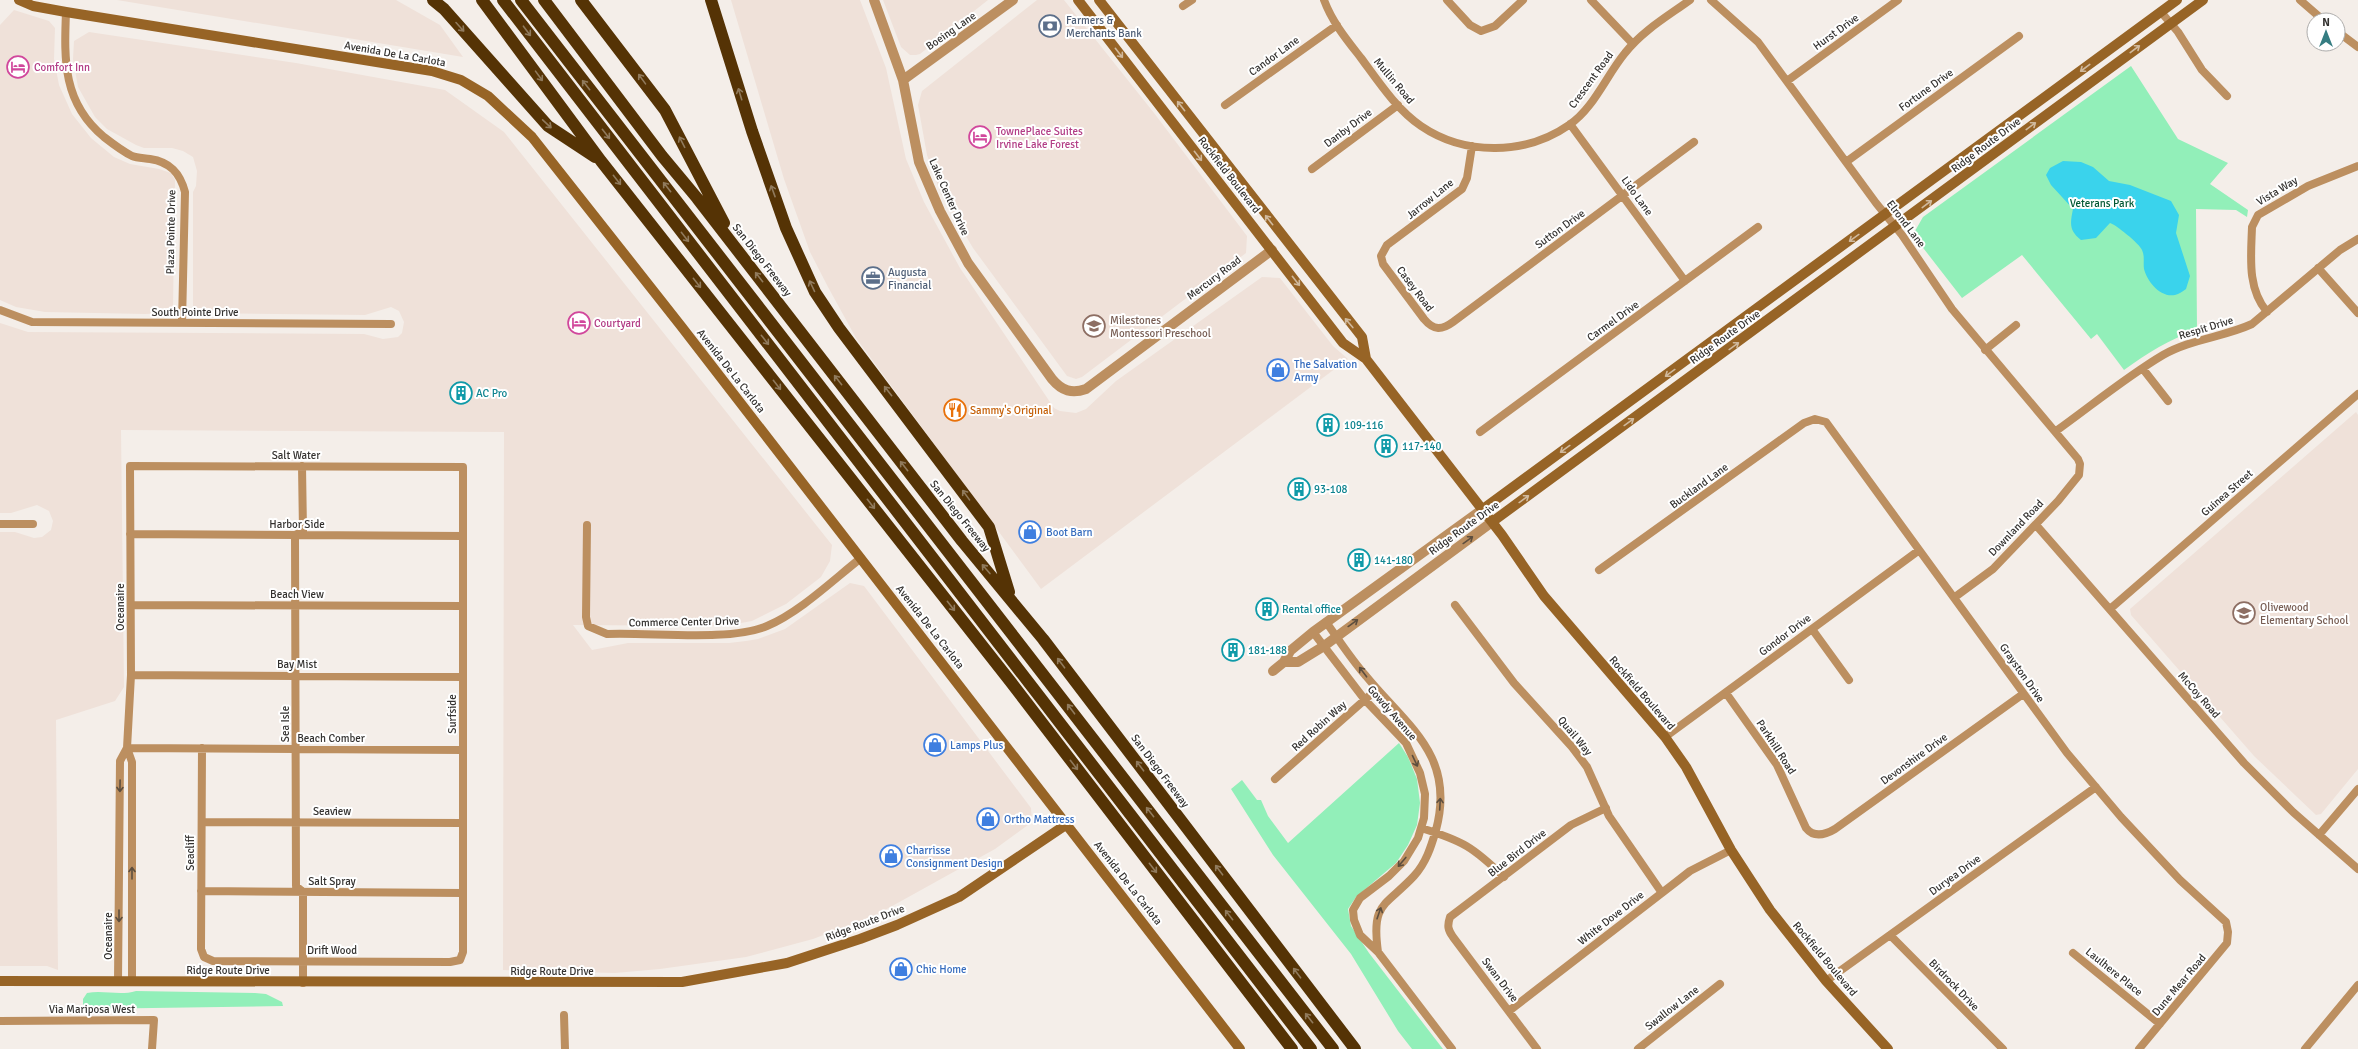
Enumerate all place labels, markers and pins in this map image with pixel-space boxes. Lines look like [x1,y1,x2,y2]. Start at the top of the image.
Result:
bank icon: Farmers & Merchants Bank [1037,13,1063,39]
place label: Farmers & Merchants Bank [1066,14,1142,40]
hotel icon: Comfort Inn [5,54,31,80]
place label: Comfort Inn [34,61,90,74]
hotel icon: TownePlace Suites Irvine Lake Forest [967,124,993,150]
place label: TownePlace Suites Irvine Lake Forest [996,125,1083,151]
office icon: Augusta Financial [860,265,886,291]
place label: Augusta Financial [888,266,931,292]
hotel icon: Courtyard [566,310,592,336]
school or university icon: Milestones Montessori Preschool [1081,313,1107,339]
place label: Milestones Montessori Preschool [1110,314,1211,340]
place label: Courtyard [594,317,641,330]
shop icon: The Salvation Army [1265,357,1291,383]
place label: The Salvation Army [1294,358,1357,384]
building icon: AC Pro [448,380,474,406]
place label: AC Pro [476,387,508,400]
restaurant icon: Sammy's Original [942,397,968,423]
place label: Sammy's Original [970,404,1052,417]
building icon: 109-116 [1315,412,1341,438]
place label: 109-116 [1344,419,1384,432]
building icon: 117-140 [1373,433,1399,459]
place label: 117-140 [1402,440,1442,453]
building icon: 93-108 [1286,476,1312,502]
place label: 93-108 [1314,483,1348,496]
shop icon: Boot Barn [1017,519,1043,545]
place label: Boot Barn [1046,526,1093,539]
building icon: 141-180 [1346,547,1372,573]
place label: 141-180 [1374,554,1413,567]
building icon: Rental office [1254,596,1280,622]
school or university icon: Olivewood Elementary School [2231,600,2257,626]
place label: Olivewood Elementary School [2260,601,2348,627]
place label: Rental office [1282,603,1341,616]
building icon: 181-188 [1220,637,1246,663]
place label: 181-188 [1248,644,1287,657]
shop icon: Lamps Plus [922,732,948,758]
place label: Lamps Plus [950,739,1003,752]
shop icon: Ortho Mattress [975,806,1001,832]
place label: Ortho Mattress [1004,813,1075,826]
shop icon: Charrisse Consignment Design [878,843,904,869]
place label: Charrisse Consignment Design [906,844,1003,870]
shop icon: Chic Home [888,956,914,982]
place label: Chic Home [916,963,967,976]

